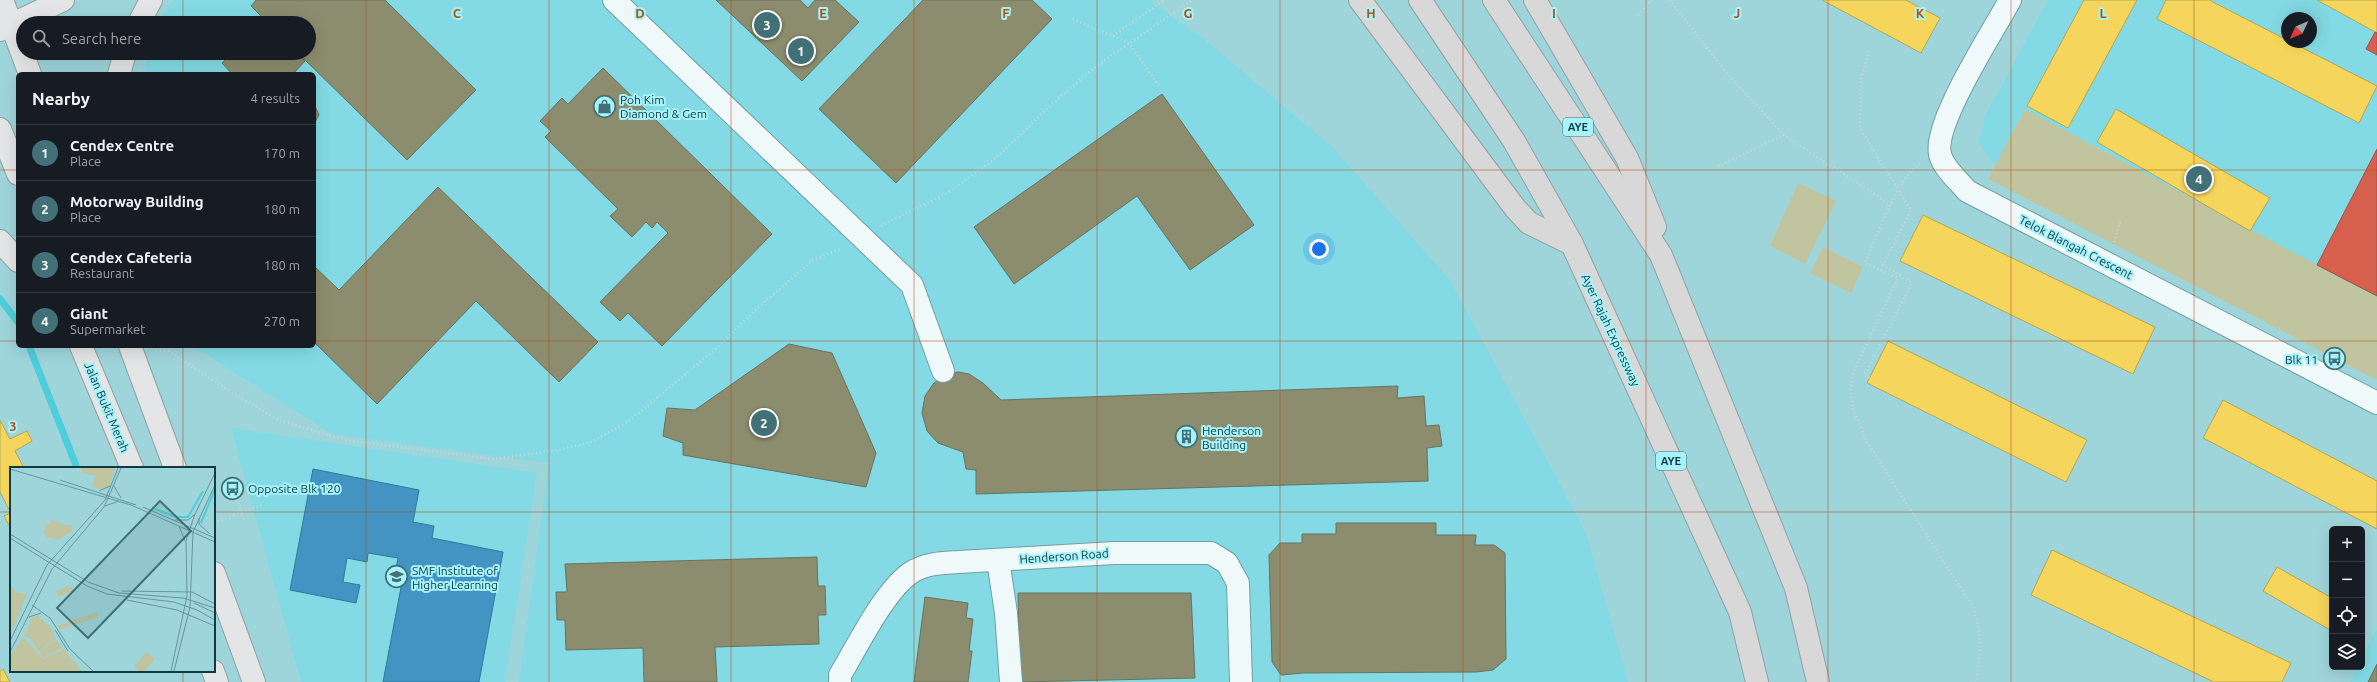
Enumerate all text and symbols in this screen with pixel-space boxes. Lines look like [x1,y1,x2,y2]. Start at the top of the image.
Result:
text: C [453,6,462,20]
text: D [635,6,645,20]
text: E [819,6,827,20]
text: F [1002,6,1010,20]
text: G [1184,6,1193,20]
text: H [1366,6,1376,20]
text: I [1552,6,1556,20]
text: J [1734,6,1740,20]
text: K [1916,6,1925,20]
text: L [2099,6,2107,20]
pin: 3 [754,10,780,40]
north arrow [2281,12,2317,48]
search box [16,16,316,60]
icon: search [30,27,52,49]
text: Search here [62,30,141,47]
pin: 1 [788,36,814,66]
text: Nearby [32,89,90,108]
text: 4 results [250,91,300,105]
shop icon: Poh Kim Diamond & Gem [592,93,618,119]
place label: Poh Kim Diamond & Gem [620,93,707,120]
road number: AYE [1563,118,1593,136]
text: Cendex Centre [70,137,174,154]
text: 1 [41,146,49,160]
text: 170 m [264,146,300,160]
text: Place [70,154,101,168]
pin: 4 [2186,164,2212,194]
text: Motorway Building [70,193,204,210]
text: 2 [41,202,49,216]
text: 180 m [264,202,300,216]
text: Place [70,210,101,224]
street label: Telok Blangah Crescent [2017,213,2135,281]
your location [1309,239,1329,259]
text: Cendex Cafeteria [70,249,192,266]
text: 3 [41,258,49,272]
text: 180 m [264,258,300,272]
text: Restaurant [70,266,134,280]
street label: Ayer Rajah Expressway [1579,272,1643,388]
text: Giant [70,305,108,322]
text: 4 [41,314,49,328]
text: 270 m [264,314,300,328]
text: Supermarket [70,322,145,336]
bus stop icon: Blk 11 [2321,346,2347,372]
place label: Blk 11 [2285,353,2318,366]
street label: Jalan Bukit Merah [82,360,132,454]
pin: 2 [751,408,777,438]
text: 3 [9,419,17,433]
building icon: Henderson Building [1174,424,1200,450]
place label: Henderson Building [1202,424,1261,451]
road number: AYE [1656,452,1686,470]
inset map [10,467,215,672]
bus stop icon: Opposite Blk 120 [219,475,245,501]
place label: Opposite Blk 120 [248,482,341,495]
map controls [2329,526,2365,670]
button: + [2329,526,2365,562]
street label: Henderson Road [1019,546,1109,566]
button: − [2329,562,2365,598]
school or university icon: SMF Institute of Higher Learning [384,564,410,590]
place label: SMF Institute of Higher Learning [412,564,498,591]
button: locate [2329,598,2365,634]
button: layers [2329,634,2365,670]

